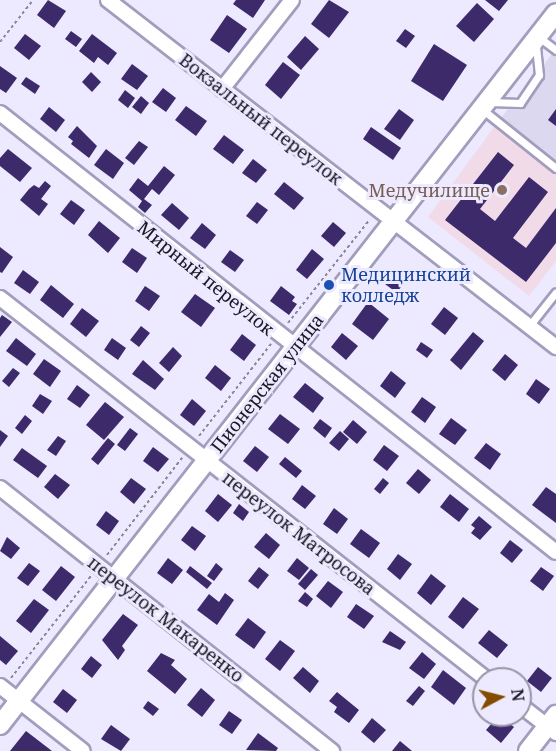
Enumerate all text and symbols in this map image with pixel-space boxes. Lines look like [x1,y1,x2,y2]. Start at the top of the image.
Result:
street label: Вокзальный переулок [175,49,347,189]
place label: Медучилище [369,179,490,201]
marker: Медучилище [495,183,509,197]
street label: Мирный переулок [133,216,279,340]
place label: Медицинский колледж [341,264,471,306]
marker: Медицинский колледж [322,278,336,292]
street label: Пионерская улица [206,309,328,457]
street label: переулок Матросова [218,467,380,599]
street label: переулок Макаренко [84,551,248,687]
north arrow [472,667,532,727]
text: N [506,687,530,703]

